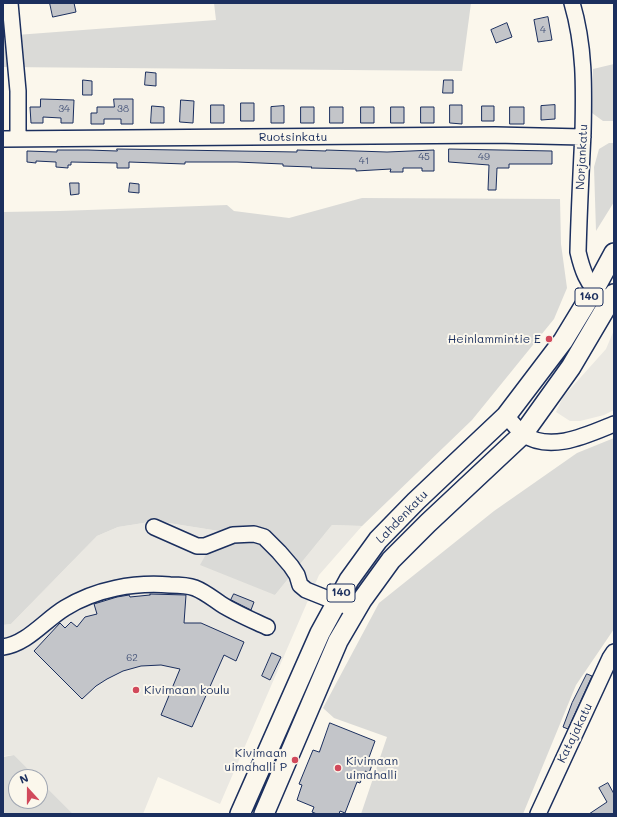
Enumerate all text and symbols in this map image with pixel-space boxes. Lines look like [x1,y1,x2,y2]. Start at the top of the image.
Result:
house number: 4 [540,24,546,36]
house number: 34 [58,103,70,115]
house number: 38 [117,103,129,115]
street label: Norjankatu [573,124,591,190]
street label: Ruotsinkatu [259,130,327,144]
house number: 45 [418,151,430,163]
house number: 49 [478,151,490,163]
house number: 41 [359,155,369,167]
road number: 140 [575,288,603,306]
place label: Heinlammintie E [448,332,541,346]
marker: Heinlammintie E [544,334,554,344]
street label: Lahdenkatu [373,488,431,546]
road number: 140 [327,584,355,602]
house number: 62 [126,652,138,664]
place label: Kivimaan koulu [144,683,230,697]
marker: Kivimaan koulu [131,685,141,695]
street label: Katajakatu [554,701,596,765]
place label: Kivimaan uimahalli P [225,746,287,774]
place label: Kivimaan uimahalli [346,754,398,782]
marker: Kivimaan uimahalli P [290,755,300,765]
marker: Kivimaan uimahalli [333,763,343,773]
north arrow [8,769,48,809]
text: N [17,770,30,787]

